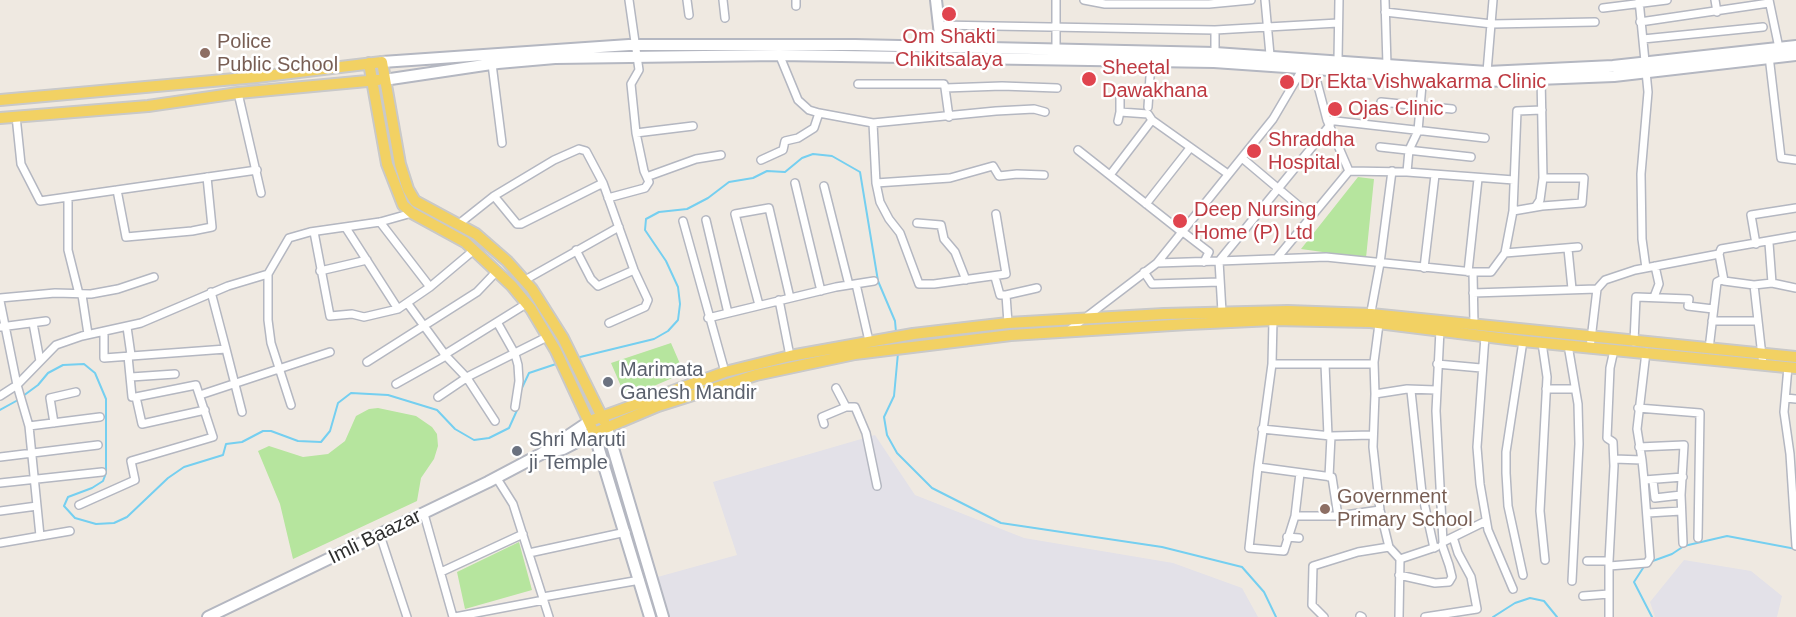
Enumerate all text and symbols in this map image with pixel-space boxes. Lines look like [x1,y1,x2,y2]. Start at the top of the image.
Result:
marker: Om Shakti Chikitsalaya [940,5,958,23]
place label: Om Shakti Chikitsalaya [895,25,1003,72]
place label: Police Public School [217,30,338,77]
marker: Police Public School [198,46,212,60]
place label: Sheetal Dawakhana [1102,56,1208,103]
marker: Sheetal Dawakhana [1080,70,1098,88]
place label: Dr Ekta Vishwakarma Clinic [1300,70,1546,94]
marker: Dr Ekta Vishwakarma Clinic [1278,73,1296,91]
place label: Ojas Clinic [1348,97,1444,121]
marker: Ojas Clinic [1326,100,1344,118]
place label: Shraddha Hospital [1268,128,1355,175]
marker: Shraddha Hospital [1245,142,1263,160]
place label: Deep Nursing Home (P) Ltd [1194,198,1316,245]
marker: Deep Nursing Home (P) Ltd [1171,212,1189,230]
place label: Marimata Ganesh Mandir [620,358,757,405]
marker: Marimata Ganesh Mandir [601,375,615,389]
place label: Shri Maruti ji Temple [529,428,626,475]
marker: Shri Maruti ji Temple [510,444,524,458]
place label: Government Primary School [1337,485,1473,532]
marker: Government Primary School [1318,502,1332,516]
street label: Imli Baazar [325,504,425,570]

